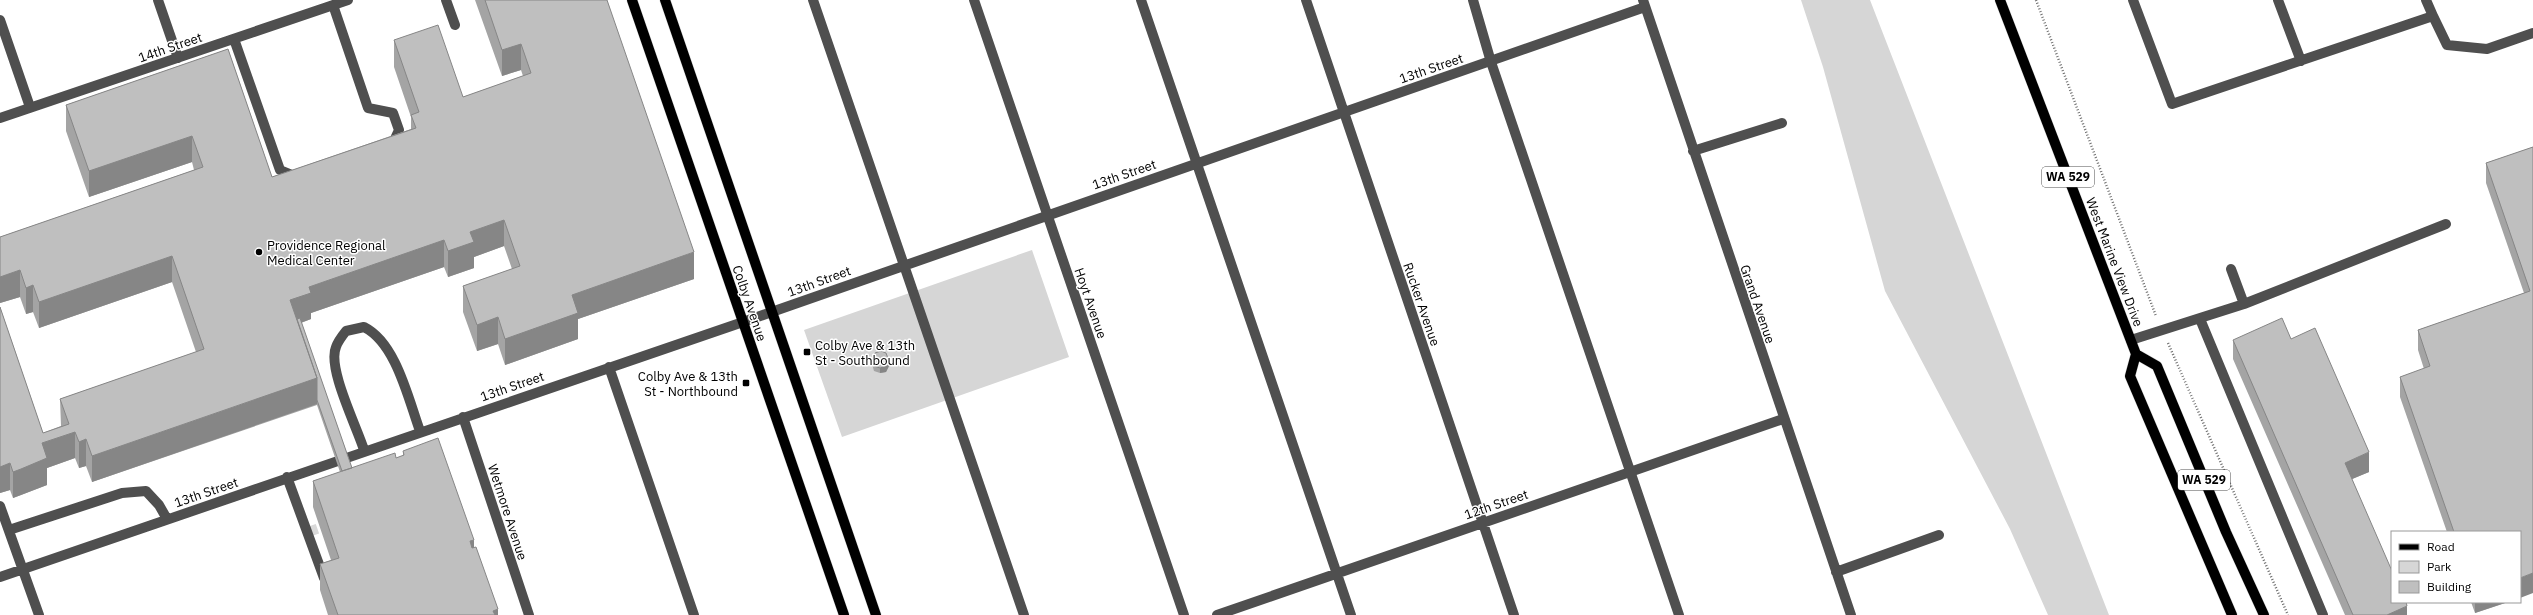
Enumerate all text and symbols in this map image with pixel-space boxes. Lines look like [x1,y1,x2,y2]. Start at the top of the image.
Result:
street label: 14th Street [136,29,204,66]
street label: 13th Street [1397,50,1465,87]
street label: 13th Street [1090,156,1158,193]
road number: WA 529 [2042,167,2094,187]
street label: West Marine View Drive [2082,195,2147,329]
place label: Providence Regional Medical Center [267,237,386,269]
marker: Providence Regional Medical Center [254,247,264,257]
street label: Rucker Avenue [1399,260,1444,348]
street label: 13th Street [785,262,853,301]
street label: Colby Avenue [729,263,770,343]
street label: Grand Avenue [1736,263,1779,346]
street label: Hoyt Avenue [1070,265,1111,341]
place label: Colby Ave & 13th St - Southbound [815,337,915,369]
marker: Colby Ave & 13th St - Southbound [802,347,812,357]
street label: 13th Street [478,368,546,405]
place label: Colby Ave & 13th St - Northbound [638,368,738,400]
marker: Colby Ave & 13th St - Northbound [741,378,751,388]
street label: Wetmore Avenue [484,462,531,562]
road number: WA 529 [2178,470,2230,490]
street label: 13th Street [172,474,240,511]
street label: 12th Street [1462,486,1530,523]
legend [2391,531,2521,603]
text: Road [2427,539,2455,554]
text: Park [2427,559,2452,574]
text: Building [2427,579,2472,594]

